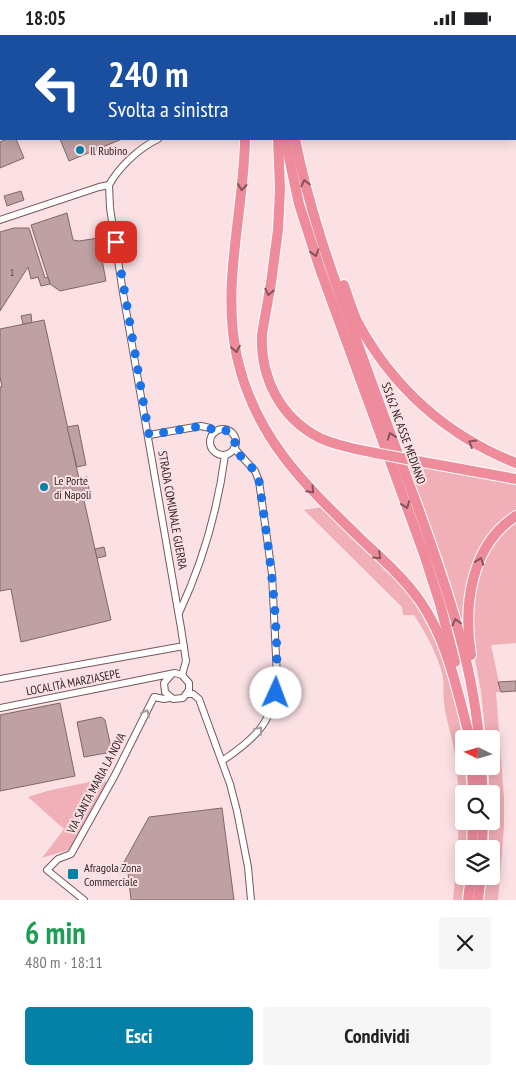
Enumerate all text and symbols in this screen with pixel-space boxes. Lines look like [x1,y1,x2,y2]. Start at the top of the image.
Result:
text: 18:05 [25,6,66,30]
text: 240 m [108,51,189,97]
icon: left [25,55,90,120]
text: Svolta a sinistra [108,95,229,123]
place label: Il Rubino [90,143,127,158]
marker: Il Rubino [74,144,86,156]
one-way arrow [300,178,311,187]
one-way arrow [237,184,248,192]
pin [95,221,137,263]
icon: arrive [102,228,130,256]
one-way arrow [309,249,319,257]
house number: 1 [10,266,14,279]
one-way arrow [265,287,275,296]
one-way arrow [230,345,240,353]
street label: SS162 NC ASSE MEDIANO [379,380,429,486]
one-way arrow [387,432,397,441]
one-way arrow [468,439,477,449]
street label: STRADA COMUNALE GUERRA [155,449,191,571]
place label: Le Porte di Napoli [54,473,91,502]
marker: Le Porte di Napoli [38,481,50,493]
one-way arrow [305,484,314,493]
one-way arrow [400,500,410,509]
one-way arrow [373,550,382,559]
one-way arrow [474,557,484,566]
one-way arrow [451,618,462,627]
street label: LOCALITÀ MARZIASEPE [25,666,121,698]
position arrow [249,666,301,718]
one-way arrow [140,710,150,719]
one-way arrow [254,727,263,736]
street label: VIA SANTA MARIA LA NOVA [63,730,129,837]
north arrow [455,730,500,775]
map controls [455,730,500,885]
button: search [455,785,500,830]
button: layers [455,840,500,885]
place label: Afragola Zona Commerciale [84,860,141,889]
marker: Afragola Zona Commerciale [66,867,80,881]
text: 6 min [25,913,86,952]
button: close [439,917,491,969]
text: 480 m · 18:11 [25,952,103,972]
button: Esci [25,1007,253,1065]
button: Condividi [263,1007,491,1065]

